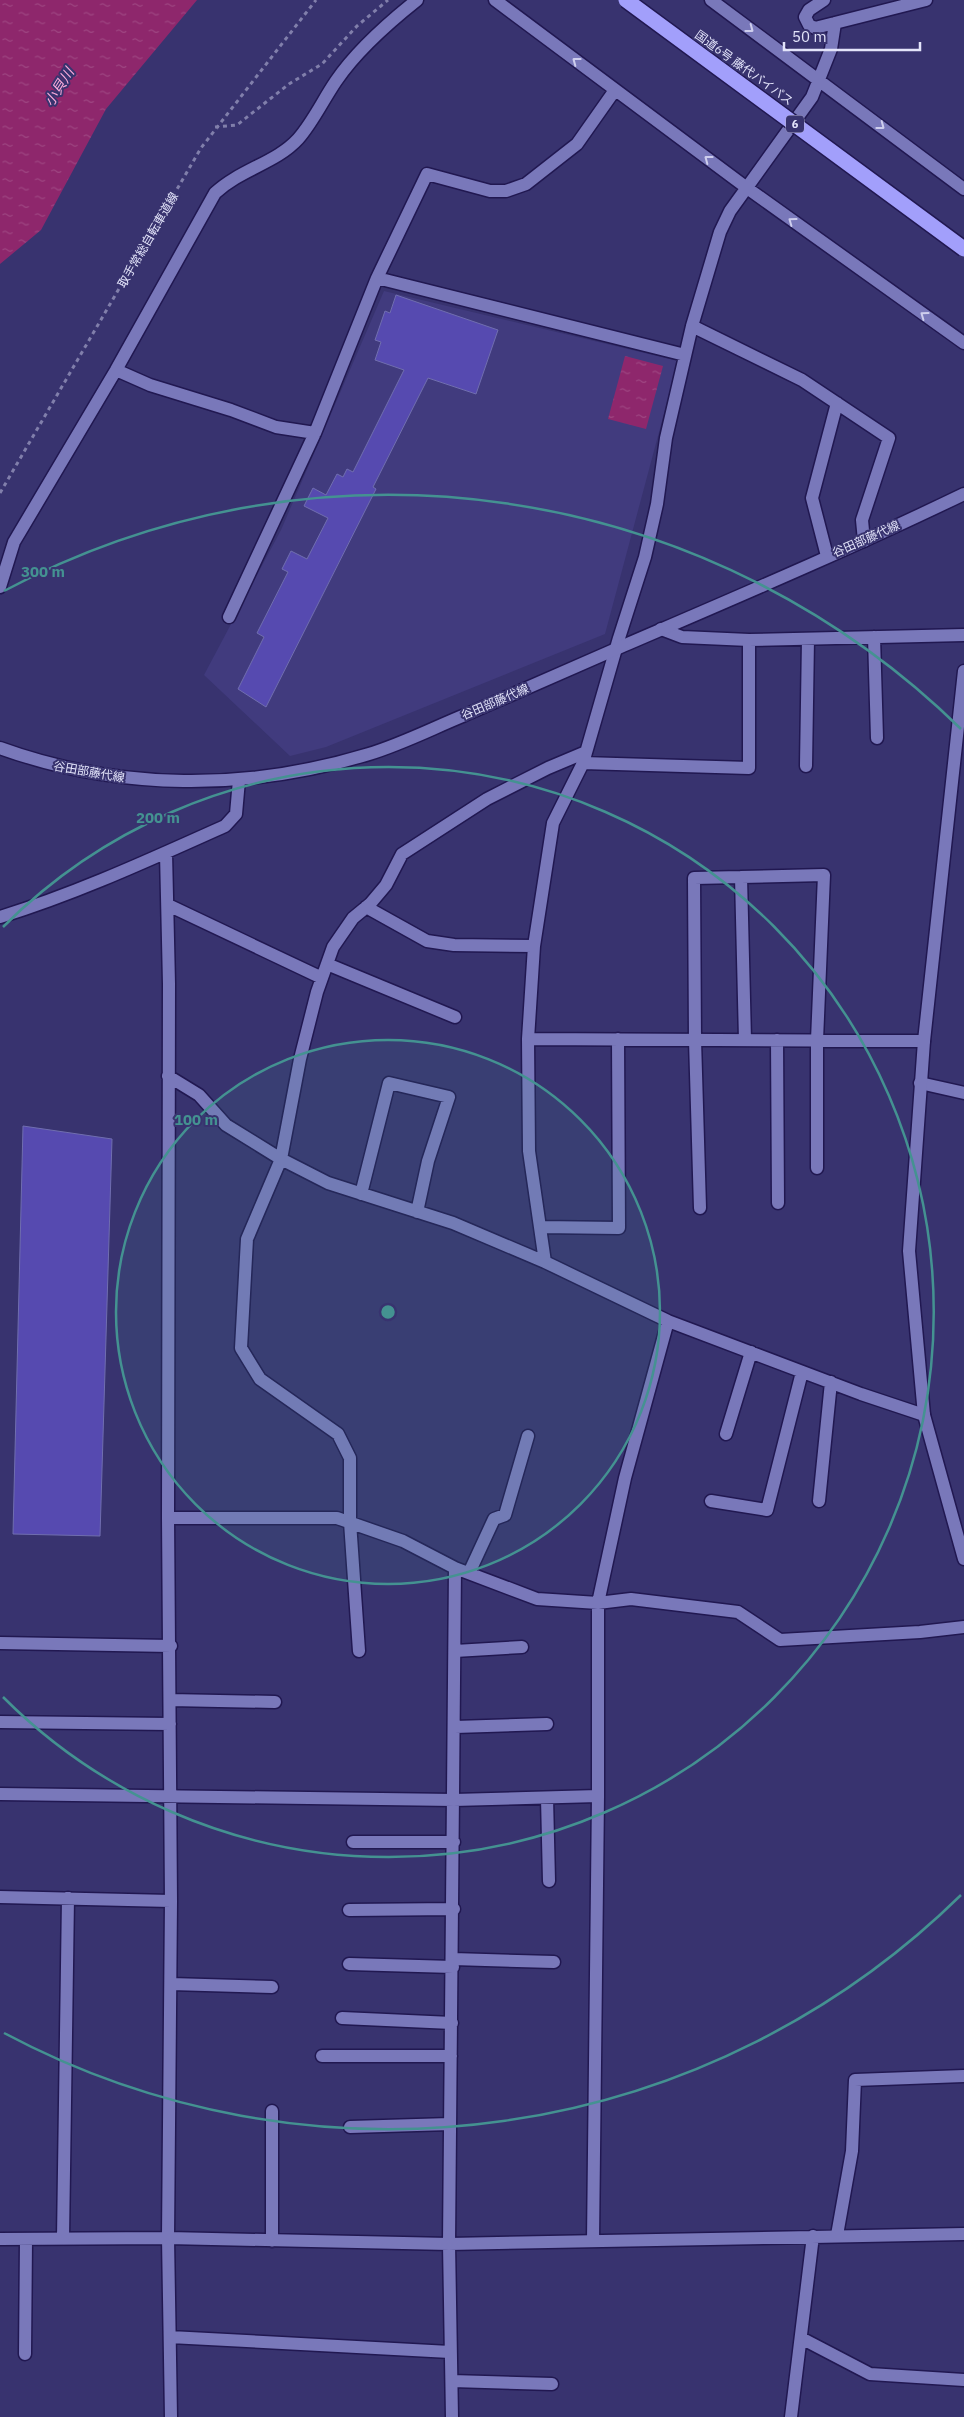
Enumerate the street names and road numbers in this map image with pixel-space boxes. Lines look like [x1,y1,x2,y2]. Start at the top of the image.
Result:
street label: 国道6号 藤代バイパス [692,27,796,108]
road number: 6 [786,116,804,132]
street label: 取手常総自転車道線 [114,189,181,290]
street label: 谷田部藤代線 [830,517,902,560]
street label: 谷田部藤代線 [459,681,531,723]
street label: 谷田部藤代線 [52,758,126,785]

